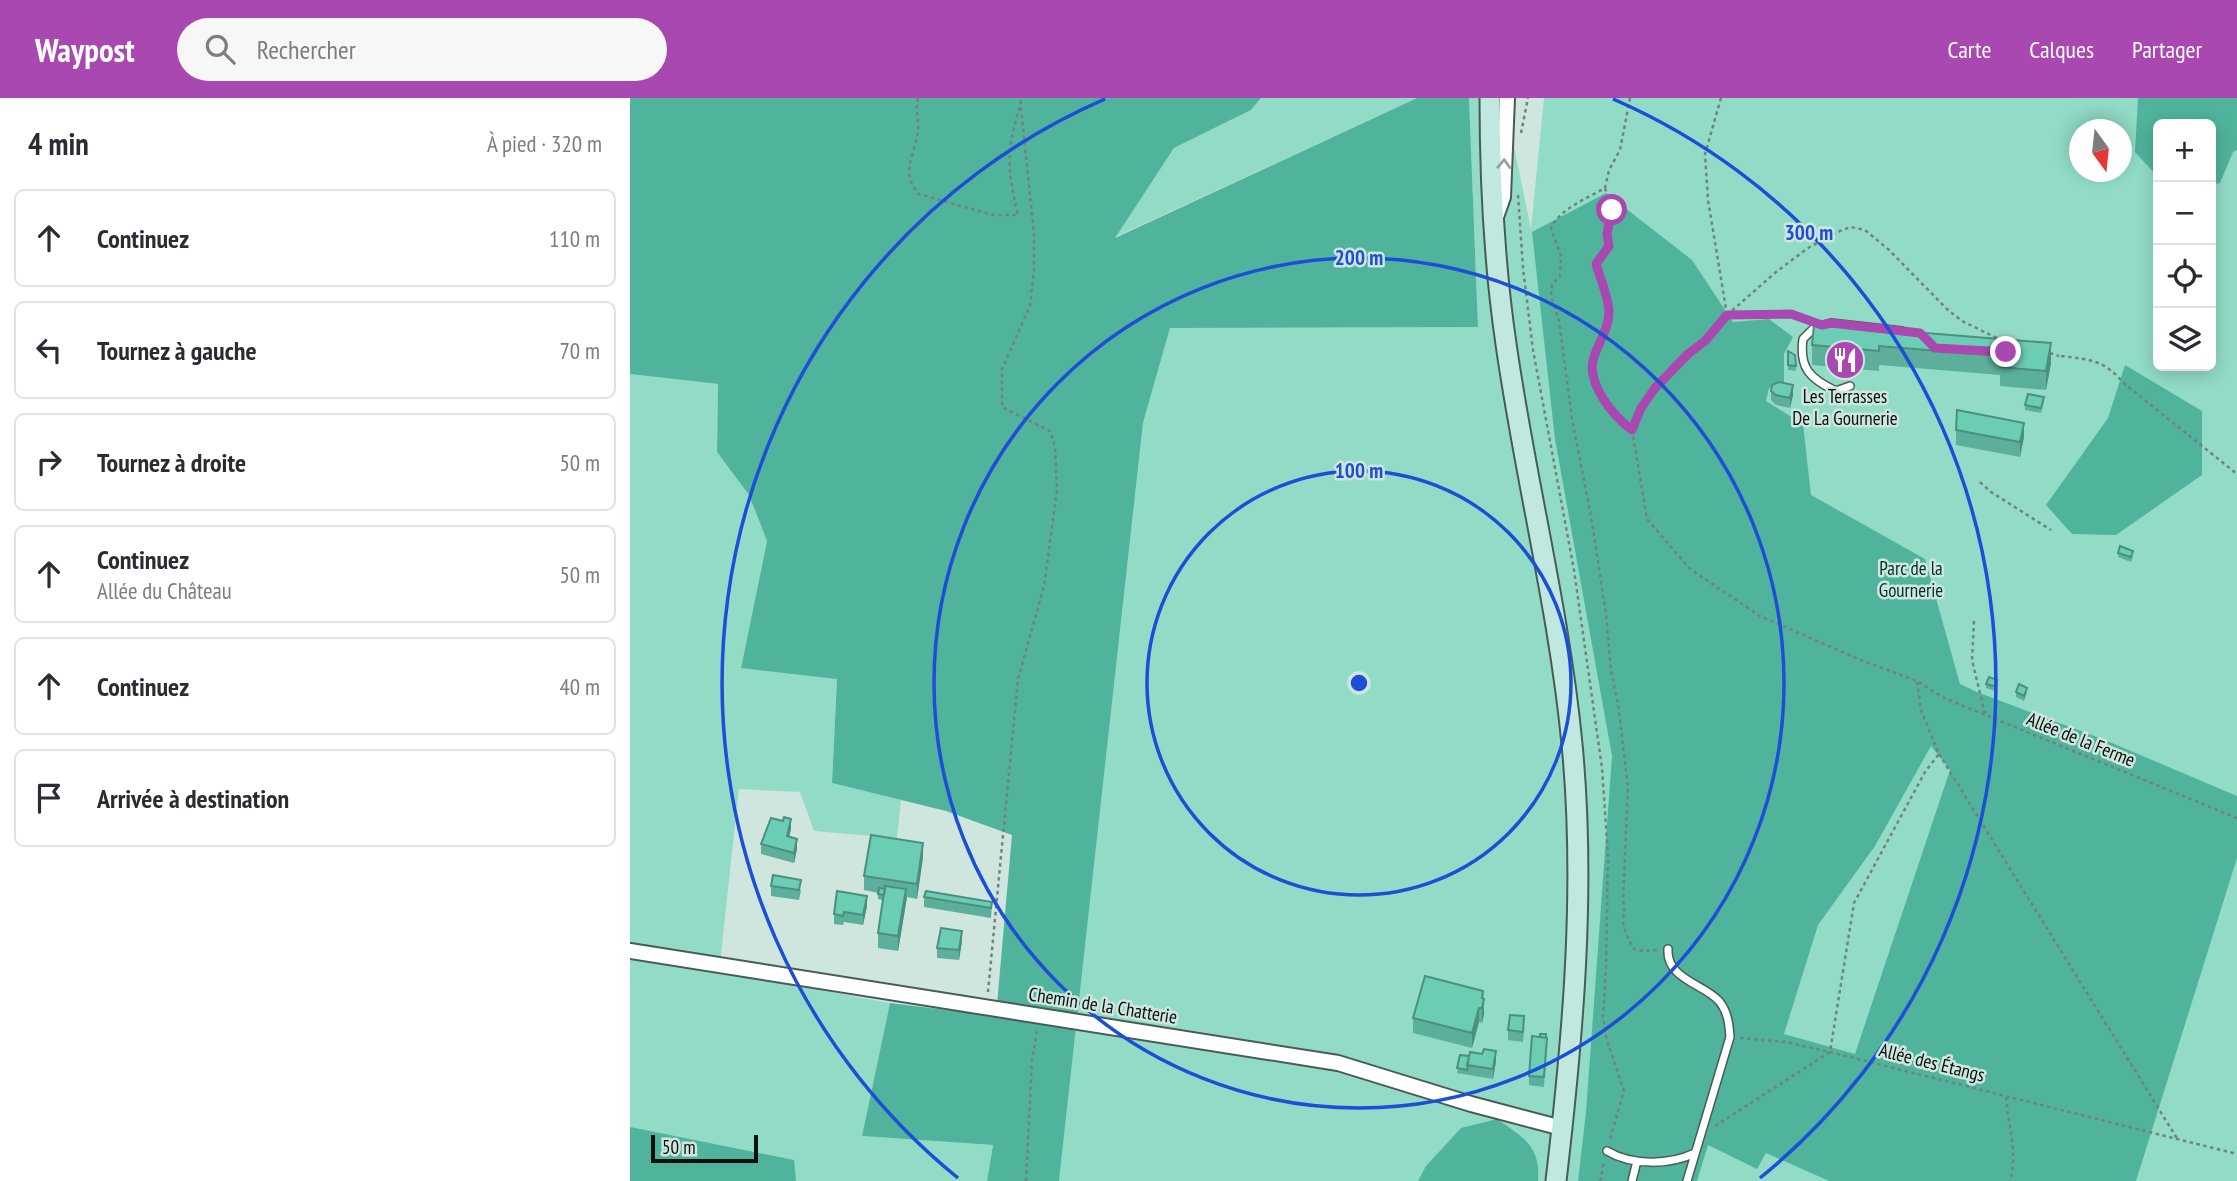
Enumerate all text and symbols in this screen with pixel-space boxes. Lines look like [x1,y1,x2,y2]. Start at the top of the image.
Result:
search box [177,18,667,81]
text: Waypost [35,28,135,71]
icon: search [201,30,239,68]
text: Rechercher [257,33,356,66]
text: Carte [1948,34,1991,65]
text: Calques [2029,34,2094,65]
text: Partager [2132,34,2202,65]
north arrow [2069,119,2132,182]
map controls [2153,119,2216,371]
button: + [2153,119,2216,182]
text: 4 min [28,124,89,163]
text: À pied · 320 m [487,129,602,158]
one-way arrow [1497,158,1512,169]
button: − [2153,182,2216,245]
route start [1596,194,1627,225]
icon: ahead [30,219,68,257]
text: 300 m [1785,219,1833,246]
text: Continuez [97,222,189,255]
text: 110 m [549,224,600,253]
text: 200 m [1335,244,1383,271]
button: locate [2153,245,2216,308]
button: layers [2153,308,2216,371]
icon: left [30,331,68,369]
text: Tournez à gauche [97,334,257,367]
text: 70 m [559,336,600,365]
route end [1990,336,2021,367]
restaurant icon: Les Terrasses De La Gournerie [1824,339,1866,381]
place label: Les Terrasses De La Gournerie [1792,384,1898,430]
icon: right [30,443,68,481]
text: Tournez à droite [97,446,246,479]
text: 50 m [559,448,600,477]
text: 100 m [1335,457,1383,484]
text: Continuez [97,543,189,576]
icon: ahead [30,555,68,593]
park label: Parc de la Gournerie [1879,556,1943,602]
text: 50 m [559,560,600,589]
text: Allée du Château [97,576,232,605]
icon: ahead [30,667,68,705]
text: Continuez [97,670,189,703]
centre of rings [1347,671,1371,695]
text: 40 m [559,672,600,701]
street label: Allée de la Ferme [2023,706,2139,772]
icon: arrive [30,779,68,817]
text: Arrivée à destination [97,782,289,815]
street label: Chemin de la Chatterie [1027,981,1179,1029]
street label: Allée des Étangs [1877,1037,1987,1087]
scale bar [651,1132,758,1164]
text: 50 m [662,1135,696,1159]

